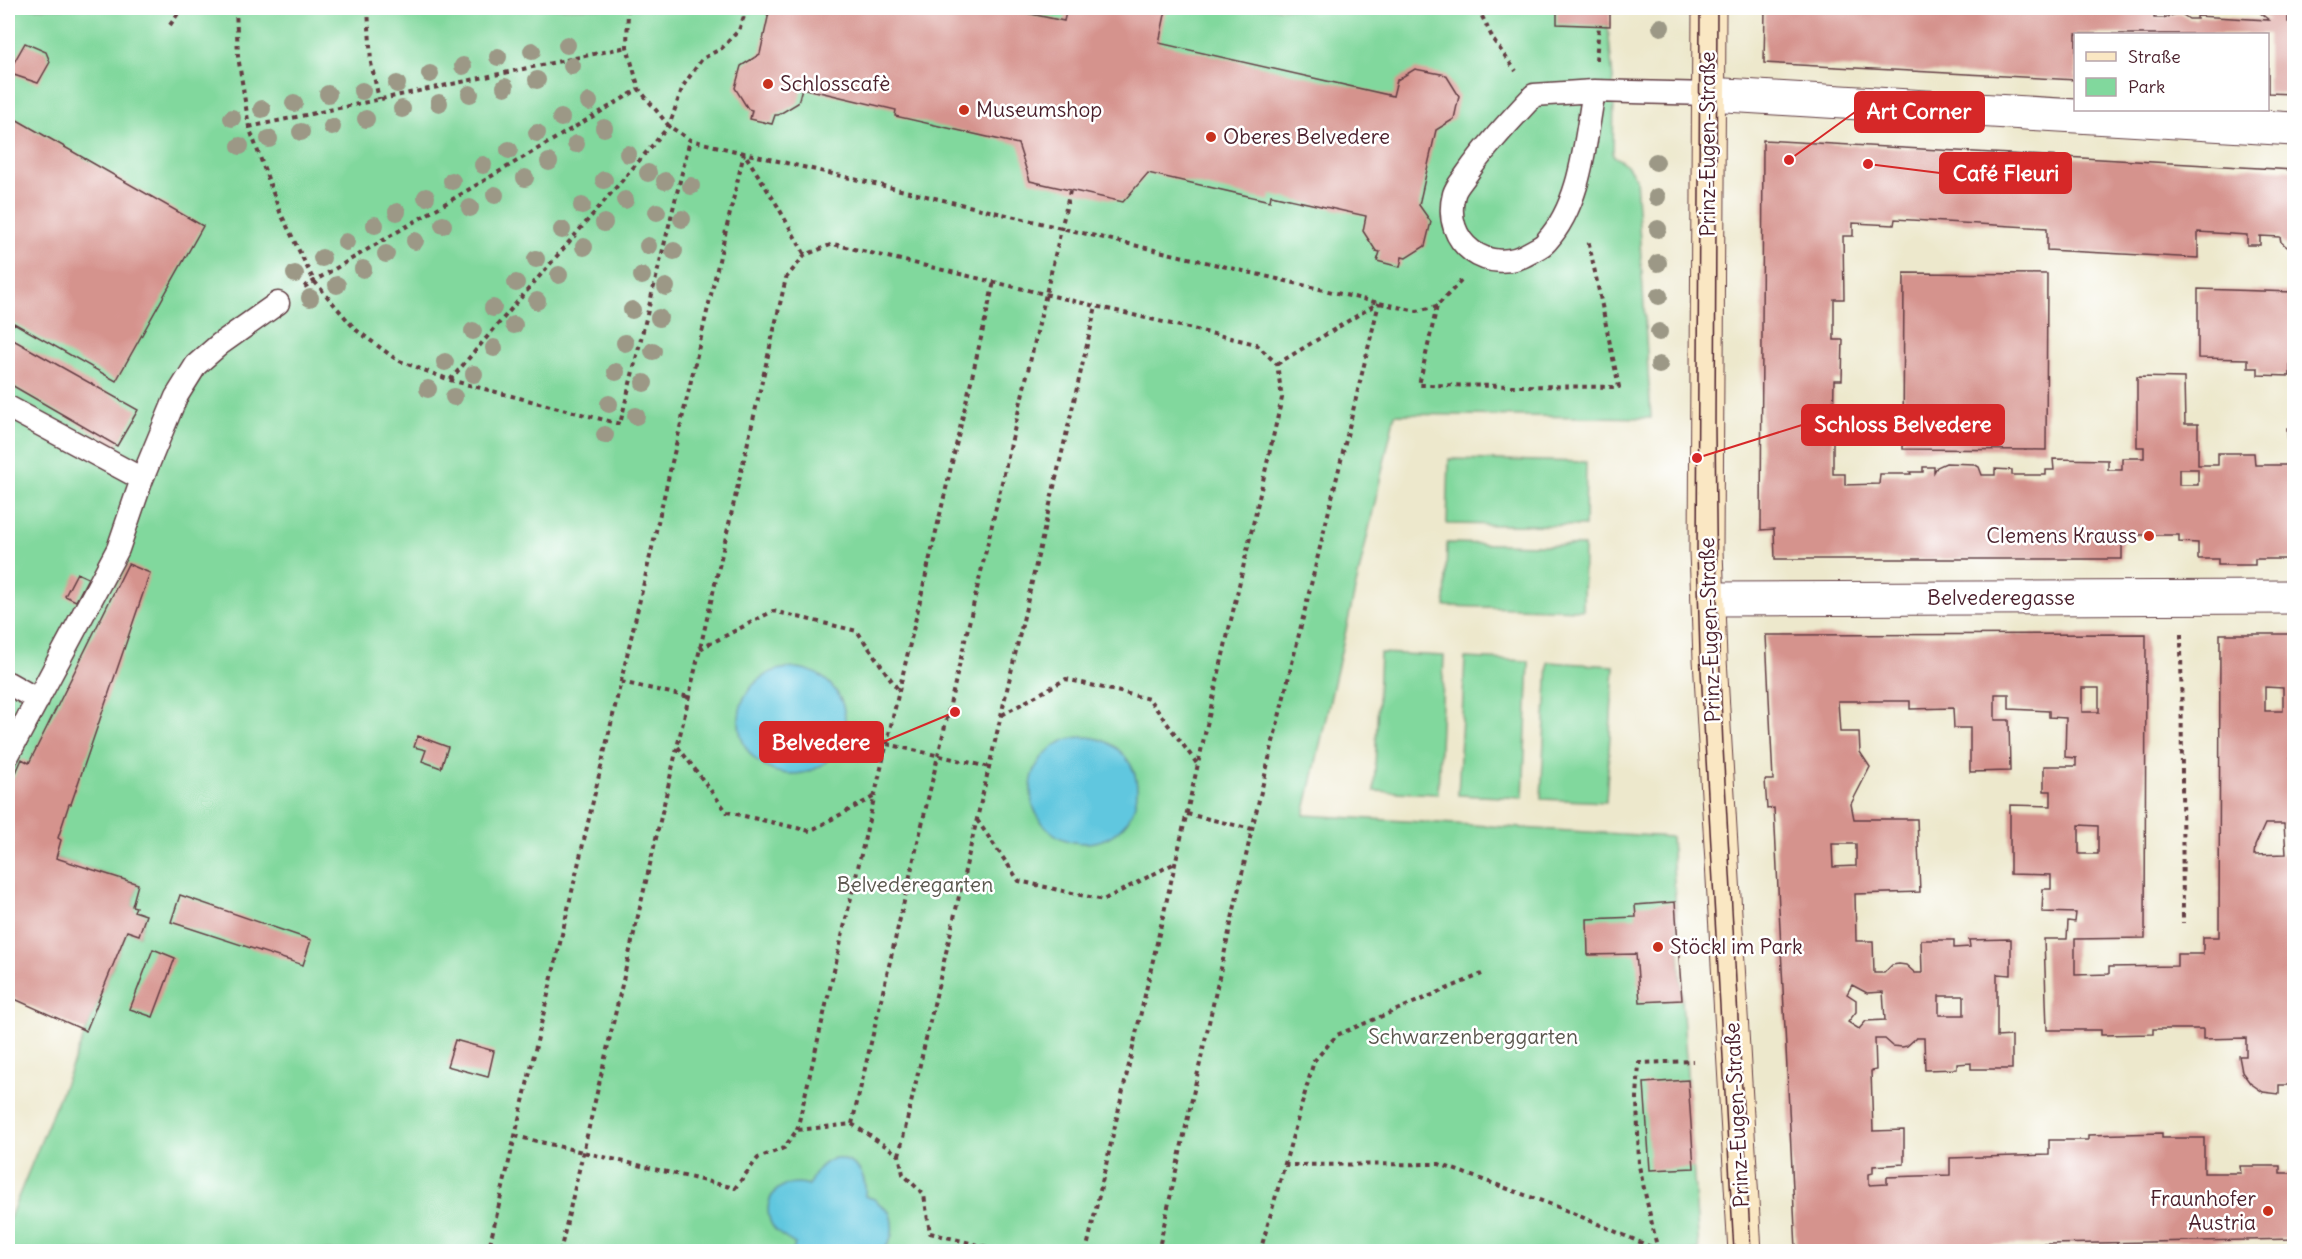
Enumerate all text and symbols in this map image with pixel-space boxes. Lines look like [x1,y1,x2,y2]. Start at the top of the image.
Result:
legend [2074,33,2269,111]
text: Straße [2128,45,2181,68]
street label: Prinz-Eugen-Straße [1694,51,1721,237]
place label: Schlosscafè [780,70,890,97]
text: Park [2128,75,2165,98]
marker: Schlosscafè [761,77,775,91]
callout: Art Corner [1855,92,1984,132]
place label: Museumshop [976,96,1102,123]
text: Art Corner [1867,97,1972,125]
marker: Museumshop [957,103,971,117]
place label: Oberes Belvedere [1223,123,1390,150]
marker: Oberes Belvedere [1204,130,1218,144]
callout: Café Fleuri [1940,153,2071,193]
text: Café Fleuri [1953,159,2059,187]
callout: Schloss Belvedere [1802,405,2004,445]
text: Schloss Belvedere [1814,410,1992,438]
place label: Clemens Krauss [1986,522,2137,549]
marker: Clemens Krauss [2142,529,2156,543]
street label: Prinz-Eugen-Straße [1693,537,1726,723]
street label: Belvederegasse [1927,584,2075,611]
callout: Belvedere [760,722,883,762]
text: Belvedere [772,728,870,756]
park label: Belvederegarten [837,871,993,898]
place label: Stöckl im Park [1670,933,1803,960]
marker: Stöckl im Park [1651,940,1665,954]
street label: Prinz-Eugen-Straße [1718,1022,1755,1208]
park label: Schwarzenberggarten [1368,1023,1578,1050]
place label: Fraunhofer Austria [2150,1185,2256,1236]
marker: Fraunhofer Austria [2261,1204,2275,1218]

